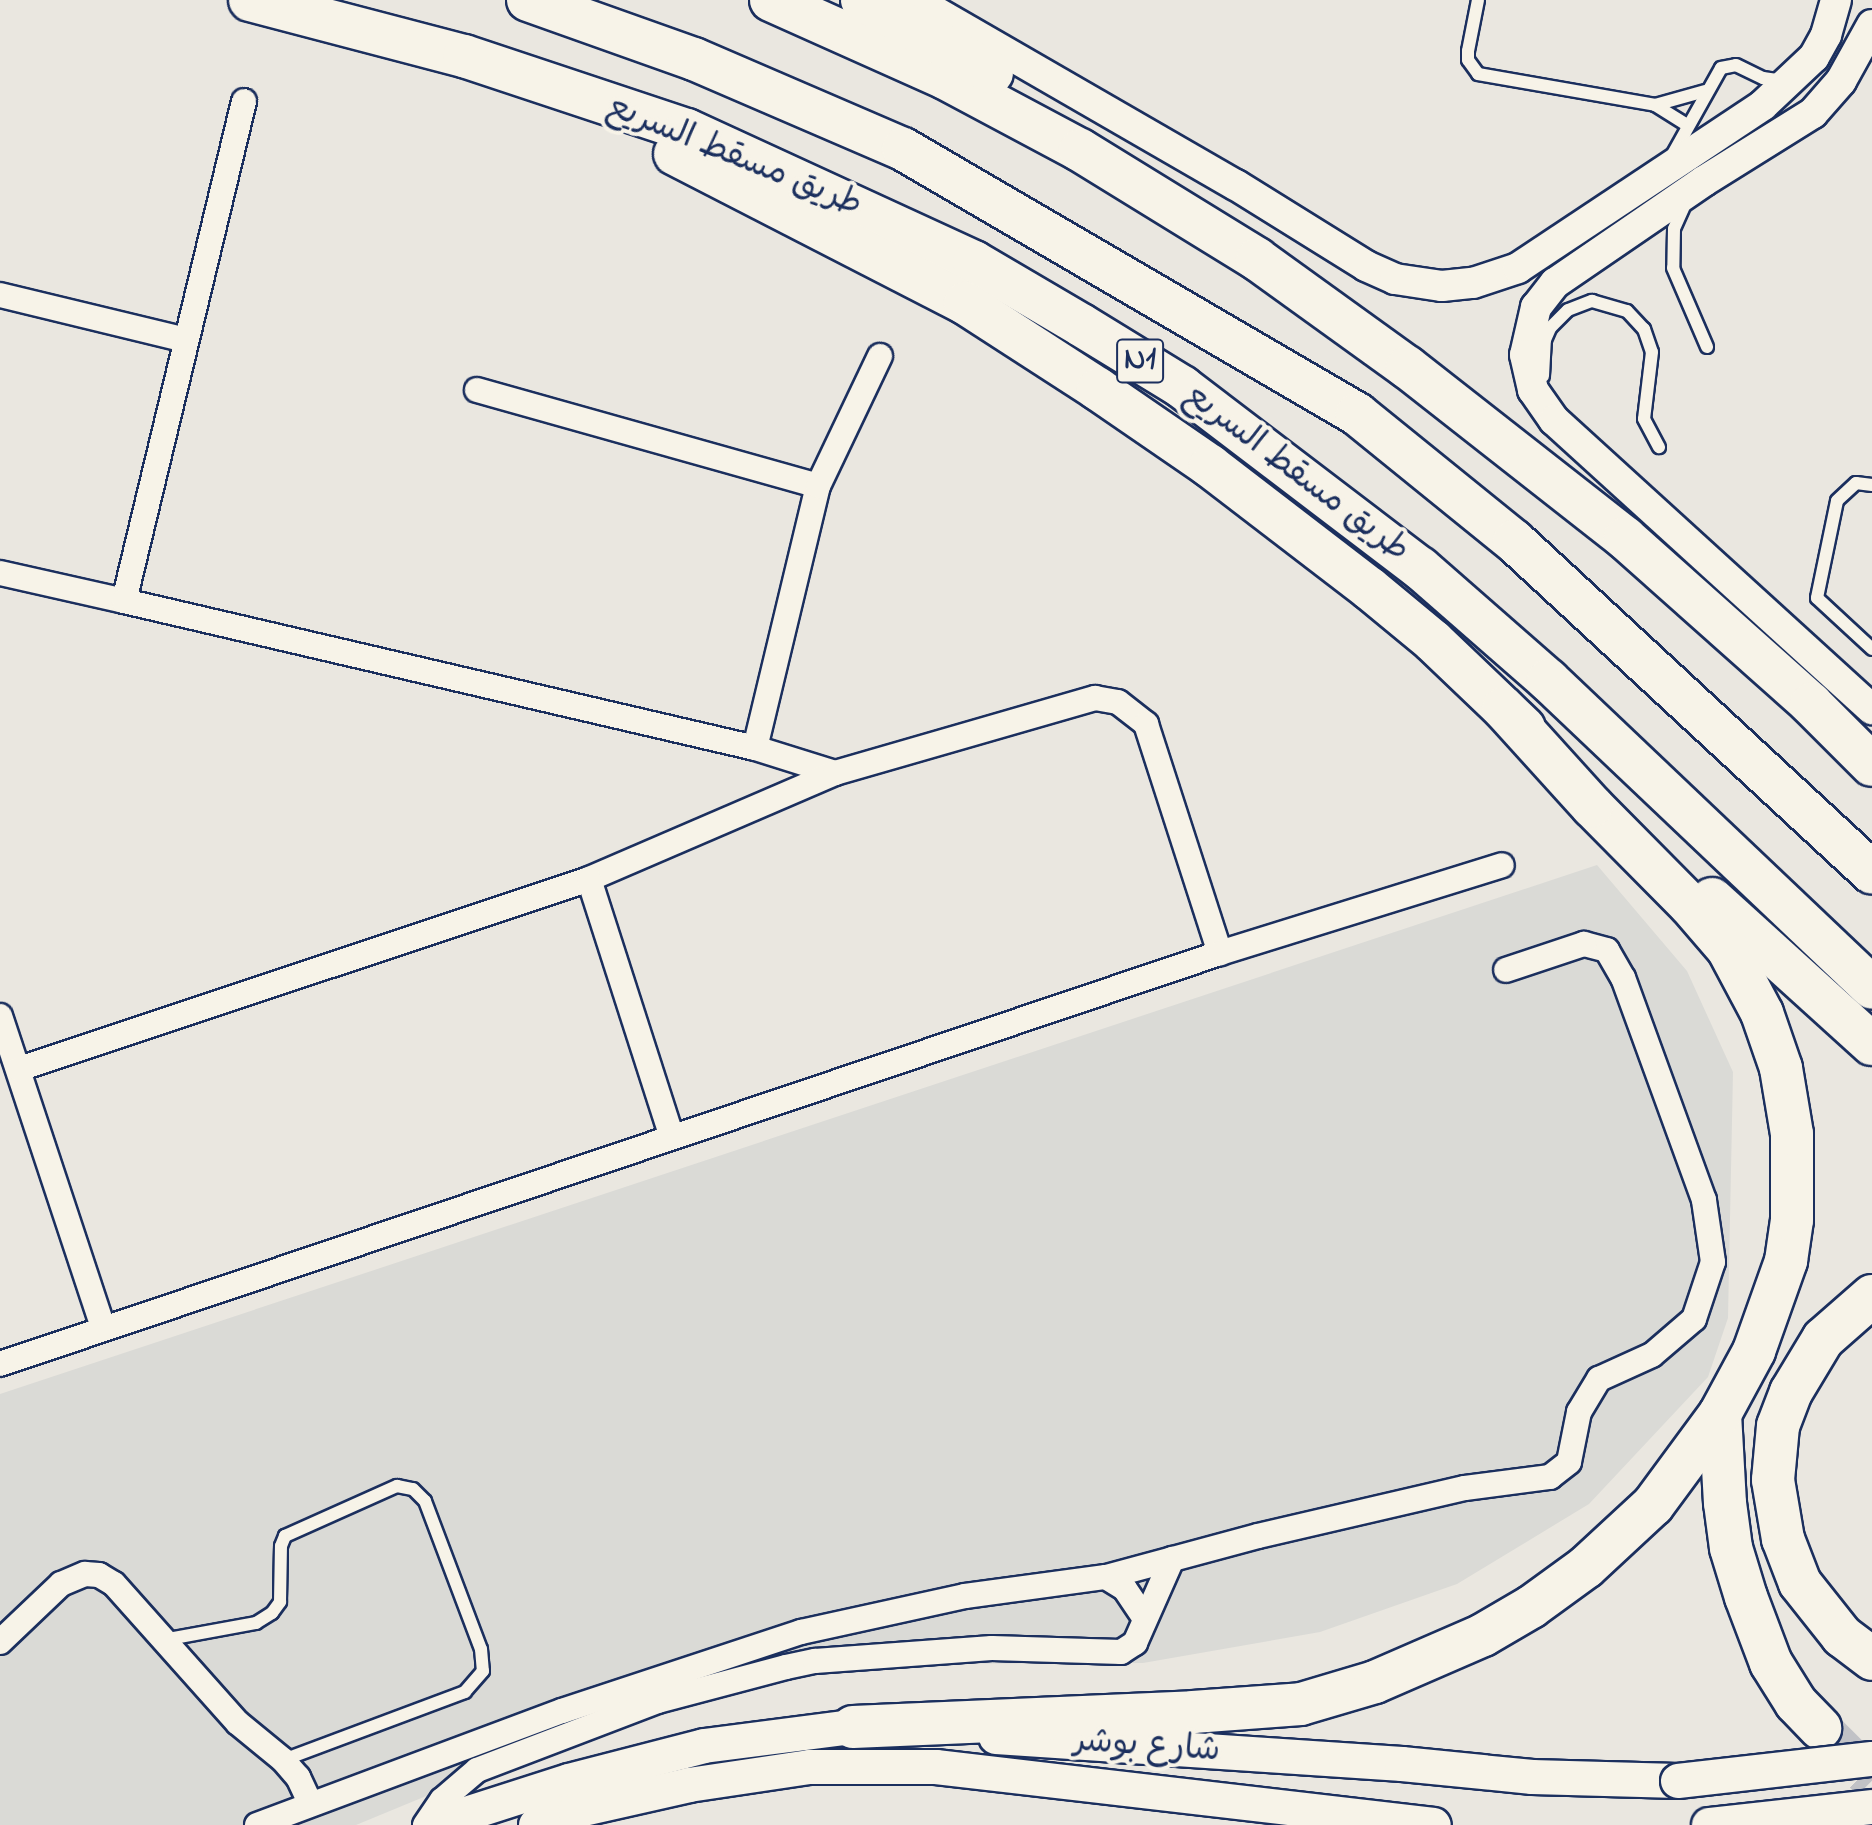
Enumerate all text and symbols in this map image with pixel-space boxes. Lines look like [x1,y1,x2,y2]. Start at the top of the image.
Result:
street label: طريق مسقط السريع [601,87,867,227]
road number: N1 [1116,333,1164,389]
street label: طريق مسقط السريع [1175,376,1417,572]
street label: شارع بوشر [1073,1722,1221,1772]

